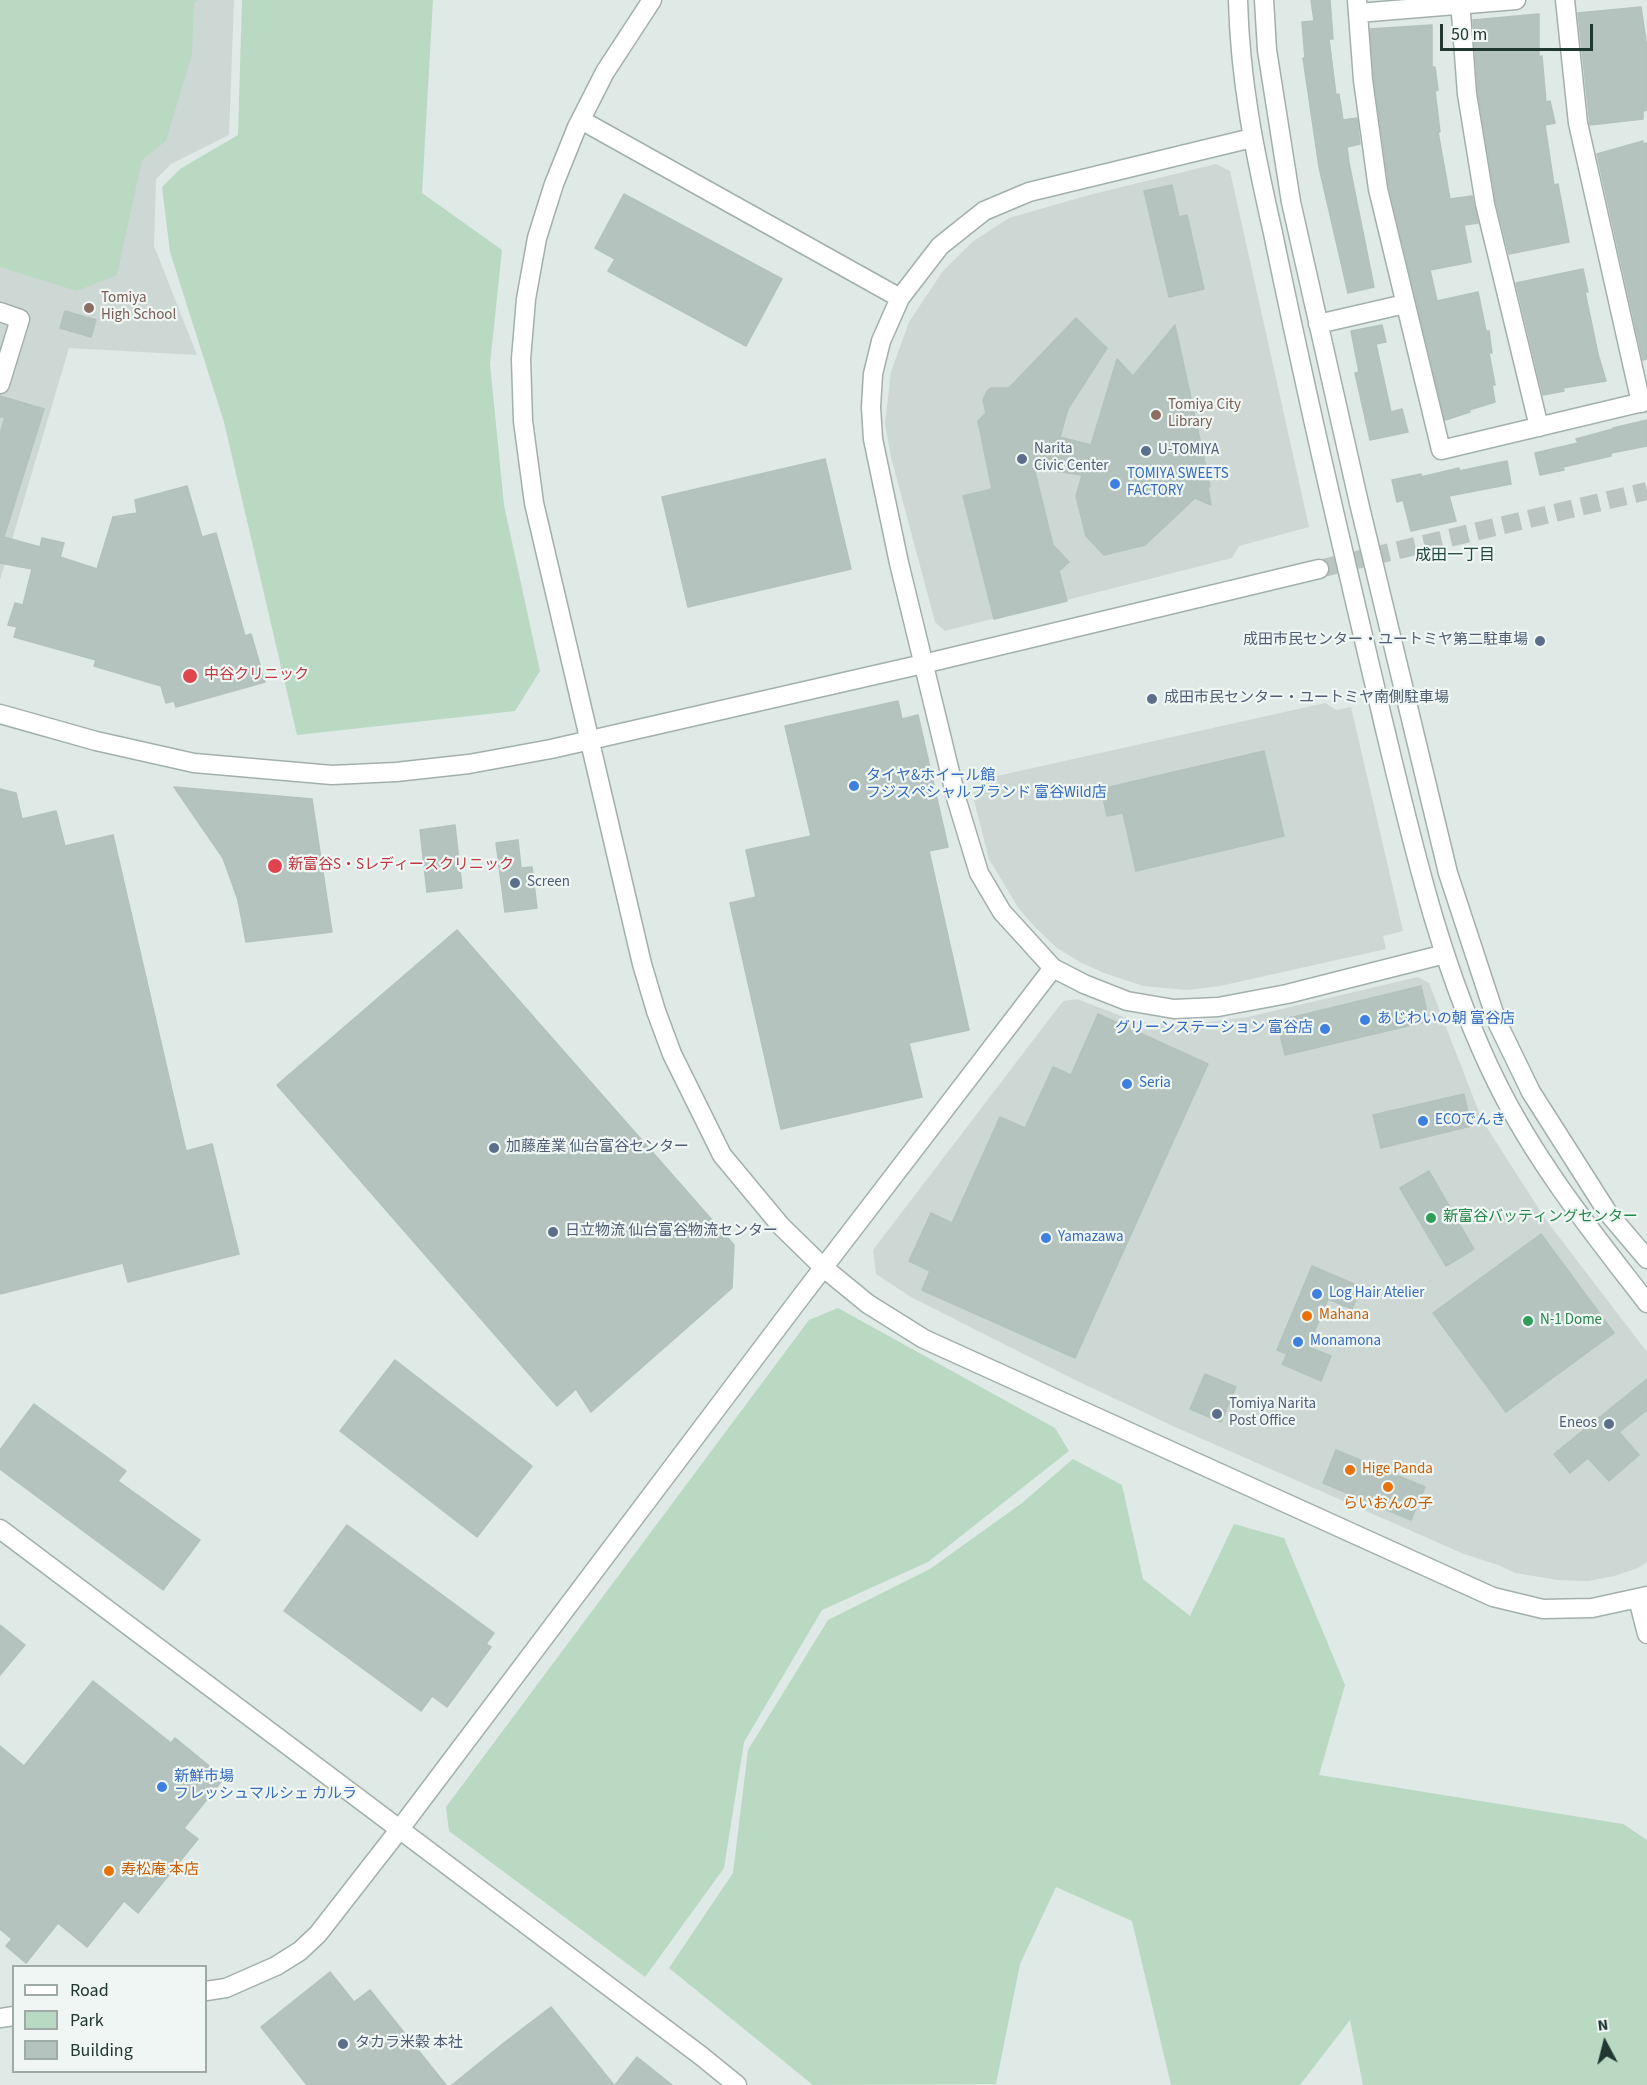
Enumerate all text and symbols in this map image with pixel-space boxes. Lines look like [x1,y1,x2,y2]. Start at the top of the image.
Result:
scale bar [1443,12,1596,50]
text: 50 m [1451,22,1487,47]
place label: Tomiya High School [101,290,176,325]
marker: Tomiya High School [82,301,96,315]
place label: Tomiya City Library [1168,397,1241,432]
marker: Tomiya City Library [1149,408,1163,422]
place label: Narita Civic Center [1034,441,1109,476]
place label: U-TOMIYA [1158,442,1219,460]
marker: U-TOMIYA [1139,444,1153,458]
marker: Narita Civic Center [1015,452,1029,466]
place label: TOMIYA SWEETS FACTORY [1127,466,1229,501]
marker: TOMIYA SWEETS FACTORY [1108,477,1122,491]
district label: 成田一丁目 [1415,546,1495,566]
place label: 成田市民センター・ユートミヤ第二駐車場 [1243,632,1528,650]
marker: 成田市民センター・ユートミヤ第二駐車場 [1533,634,1547,648]
marker: 中谷クリニック [181,667,199,685]
place label: 中谷クリニック [204,667,309,685]
place label: 成田市民センター・ユートミヤ南側駐車場 [1164,690,1449,708]
marker: 成田市民センター・ユートミヤ南側駐車場 [1145,692,1159,706]
place label: タイヤ&ホイール館 フジスペシャルブランド 富谷Wild店 [866,768,1107,803]
marker: タイヤ&ホイール館 フジスペシャルブランド 富谷Wild店 [847,779,861,793]
marker: 新富谷S・Sレディースクリニック [266,857,284,875]
place label: 新富谷S・Sレディースクリニック [288,857,514,875]
place label: Screen [527,874,570,892]
marker: Screen [508,876,522,890]
place label: あじわいの朝 富谷店 [1377,1011,1515,1029]
marker: あじわいの朝 富谷店 [1358,1013,1372,1027]
place label: グリーンステーション 富谷店 [1115,1020,1313,1038]
marker: グリーンステーション 富谷店 [1318,1022,1332,1036]
place label: Seria [1139,1075,1171,1093]
marker: Seria [1120,1077,1134,1091]
place label: ECOでんき [1435,1112,1506,1130]
marker: ECOでんき [1416,1114,1430,1128]
place label: 加藤産業 仙台富谷センター [506,1139,689,1157]
marker: 加藤産業 仙台富谷センター [487,1141,501,1155]
place label: 新富谷バッティングセンター [1443,1209,1638,1227]
marker: 新富谷バッティングセンター [1424,1211,1438,1225]
place label: 日立物流 仙台富谷物流センター [565,1223,778,1241]
marker: 日立物流 仙台富谷物流センター [546,1225,560,1239]
place label: Yamazawa [1058,1229,1123,1247]
marker: Yamazawa [1039,1231,1053,1245]
place label: Log Hair Atelier [1329,1285,1424,1303]
marker: Log Hair Atelier [1310,1287,1324,1301]
place label: Mahana [1319,1307,1369,1325]
marker: Mahana [1300,1309,1314,1323]
place label: N-1 Dome [1540,1312,1602,1330]
marker: N-1 Dome [1521,1314,1535,1328]
place label: Monamona [1310,1333,1381,1351]
marker: Monamona [1291,1335,1305,1349]
place label: Tomiya Narita Post Office [1229,1396,1316,1431]
marker: Tomiya Narita Post Office [1210,1407,1224,1421]
place label: Eneos [1559,1415,1597,1433]
marker: Eneos [1602,1417,1616,1431]
place label: Hige Panda [1362,1461,1433,1479]
marker: Hige Panda [1343,1463,1357,1477]
marker: らいおんの子 [1381,1480,1395,1494]
place label: らいおんの子 [1343,1496,1433,1514]
place label: 新鮮市場 フレッシュマルシェ カルラ [174,1769,357,1804]
marker: 新鮮市場 フレッシュマルシェ カルラ [155,1780,169,1794]
place label: 寿松庵 本店 [121,1862,199,1880]
marker: 寿松庵 本店 [102,1864,116,1878]
legend [12,1965,207,2073]
text: Road [70,1978,109,2003]
text: Park [70,2008,104,2033]
north arrow [1575,2013,1635,2073]
text: N [1596,2014,1609,2037]
place label: タカラ米穀 本社 [355,2035,463,2053]
marker: タカラ米穀 本社 [336,2037,350,2051]
text: Building [70,2038,133,2063]

